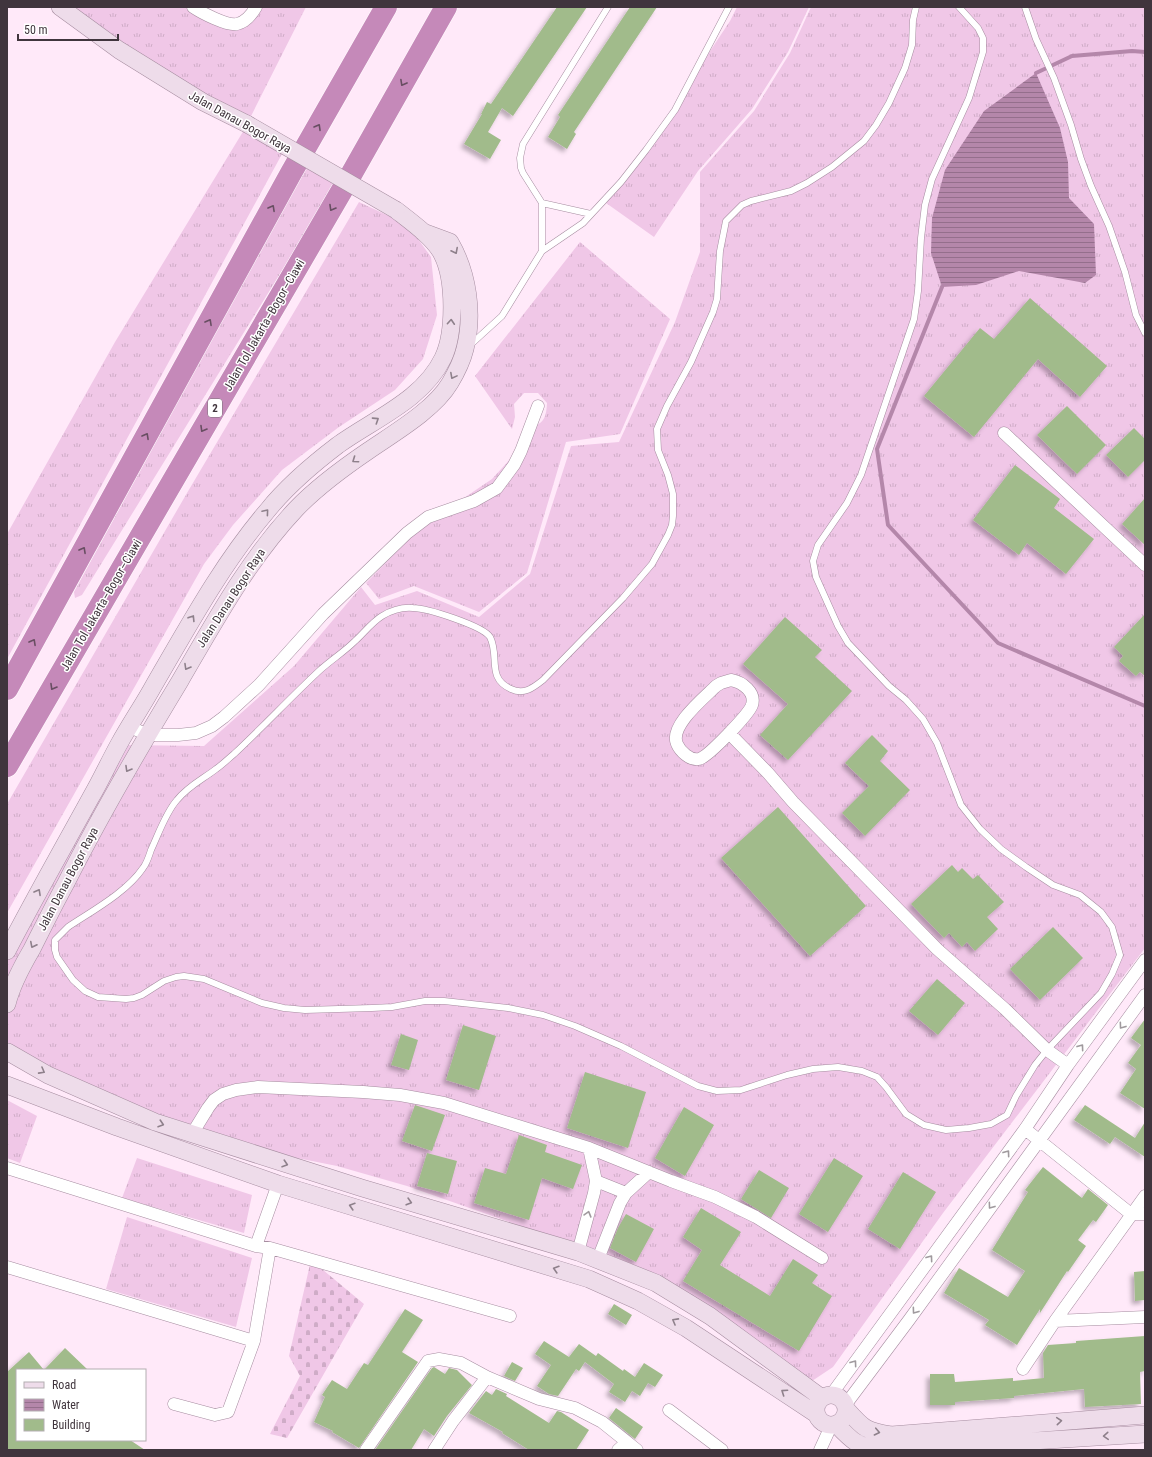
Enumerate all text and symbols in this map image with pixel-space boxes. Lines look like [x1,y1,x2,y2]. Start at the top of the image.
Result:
scale bar [18,16,118,42]
text: 50 m [24,23,48,37]
one-way arrow [400,79,407,86]
street label: Jalan Danau Bogor Raya [186,88,294,156]
one-way arrow [313,124,320,131]
one-way arrow [330,204,337,211]
one-way arrow [267,205,274,212]
one-way arrow [450,247,458,255]
street label: Jalan Tol Jakarta–Bogor–Ciawi [221,257,307,393]
one-way arrow [204,319,211,326]
one-way arrow [446,319,455,325]
one-way arrow [451,372,458,380]
road number: 2 [208,399,222,417]
one-way arrow [372,418,379,425]
one-way arrow [200,425,207,432]
one-way arrow [142,433,149,440]
one-way arrow [353,455,360,462]
one-way arrow [261,509,268,516]
street label: Jalan Tol Jakarta–Bogor–Ciawi [58,537,144,673]
street label: Jalan Danau Bogor Raya [194,546,268,650]
one-way arrow [79,547,86,554]
one-way arrow [187,615,195,622]
one-way arrow [28,639,35,647]
one-way arrow [185,663,192,670]
one-way arrow [50,683,57,690]
one-way arrow [126,765,133,772]
street label: Jalan Danau Bogor Raya [35,825,101,933]
one-way arrow [34,889,41,896]
one-way arrow [31,941,38,948]
one-way arrow [1120,1022,1127,1029]
one-way arrow [1076,1044,1083,1051]
one-way arrow [38,1067,46,1074]
one-way arrow [158,1119,165,1128]
one-way arrow [1002,1151,1009,1158]
one-way arrow [281,1159,288,1167]
one-way arrow [406,1197,413,1206]
one-way arrow [989,1201,996,1208]
one-way arrow [348,1202,355,1211]
one-way arrow [583,1211,592,1218]
one-way arrow [925,1255,933,1262]
one-way arrow [553,1265,560,1274]
one-way arrow [913,1307,920,1314]
one-way arrow [672,1319,679,1326]
one-way arrow [849,1361,856,1368]
legend [16,1369,146,1441]
text: Road [52,1378,76,1392]
one-way arrow [781,1389,788,1397]
text: Water [52,1398,80,1412]
one-way arrow [1056,1417,1062,1426]
text: Building [52,1418,90,1432]
one-way arrow [874,1428,881,1436]
one-way arrow [1103,1432,1109,1441]

